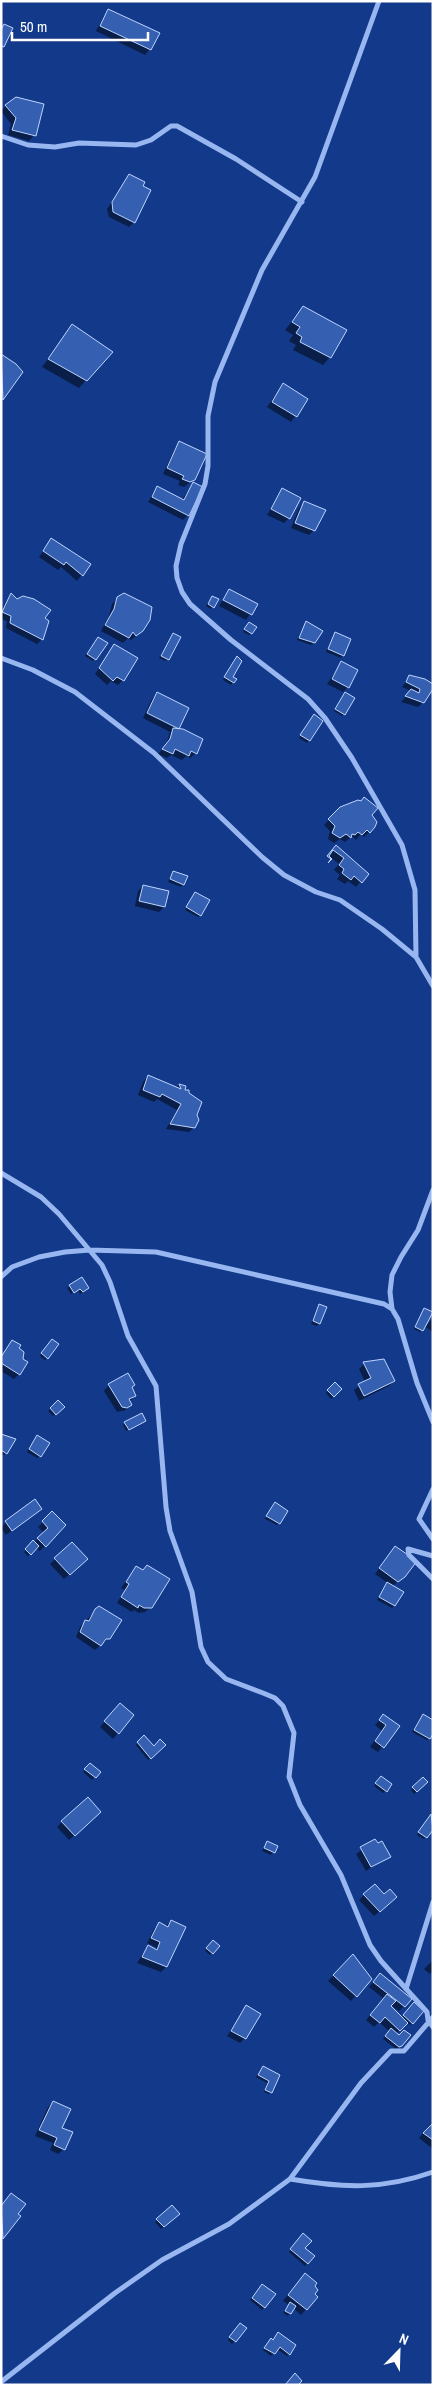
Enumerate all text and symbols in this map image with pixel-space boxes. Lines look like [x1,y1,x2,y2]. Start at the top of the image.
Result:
scale bar [12,10,149,42]
text: 50 m [20,16,47,37]
north arrow [374,2326,424,2376]
text: N [397,2329,411,2349]

